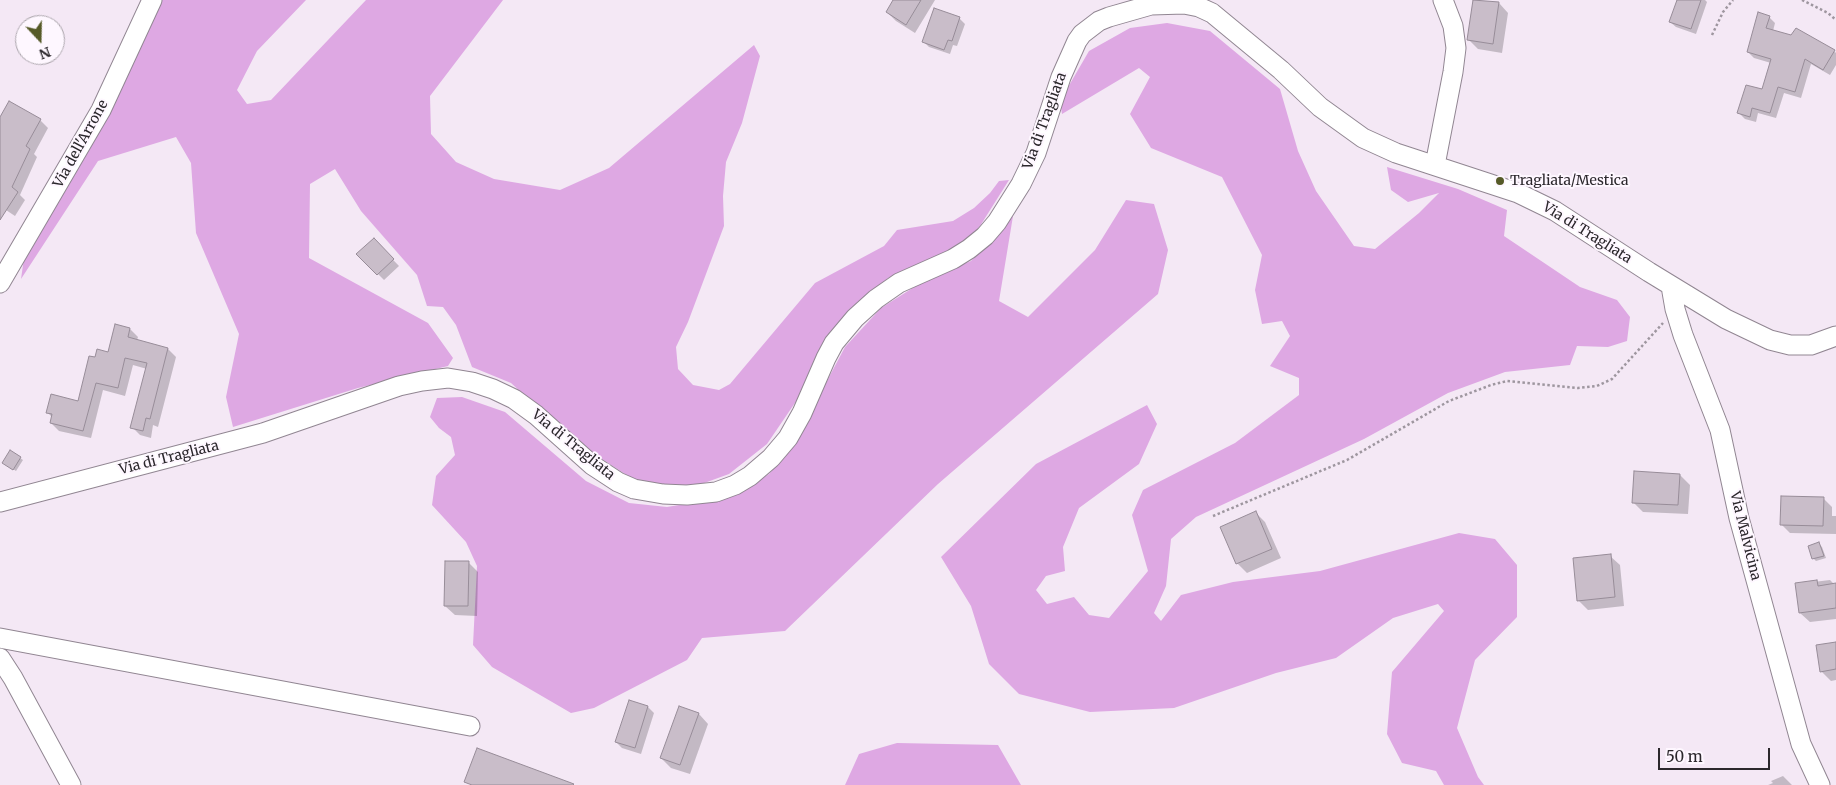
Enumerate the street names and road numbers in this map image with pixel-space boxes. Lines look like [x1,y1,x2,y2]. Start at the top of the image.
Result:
street label: Via di Tragliata [1020,70,1070,172]
street label: Via dell'Arrone [50,97,112,191]
street label: Via di Tragliata [1539,199,1635,267]
street label: Via di Tragliata [528,406,618,484]
street label: Via di Tragliata [118,438,220,478]
street label: Via Malvicina [1726,490,1764,582]

